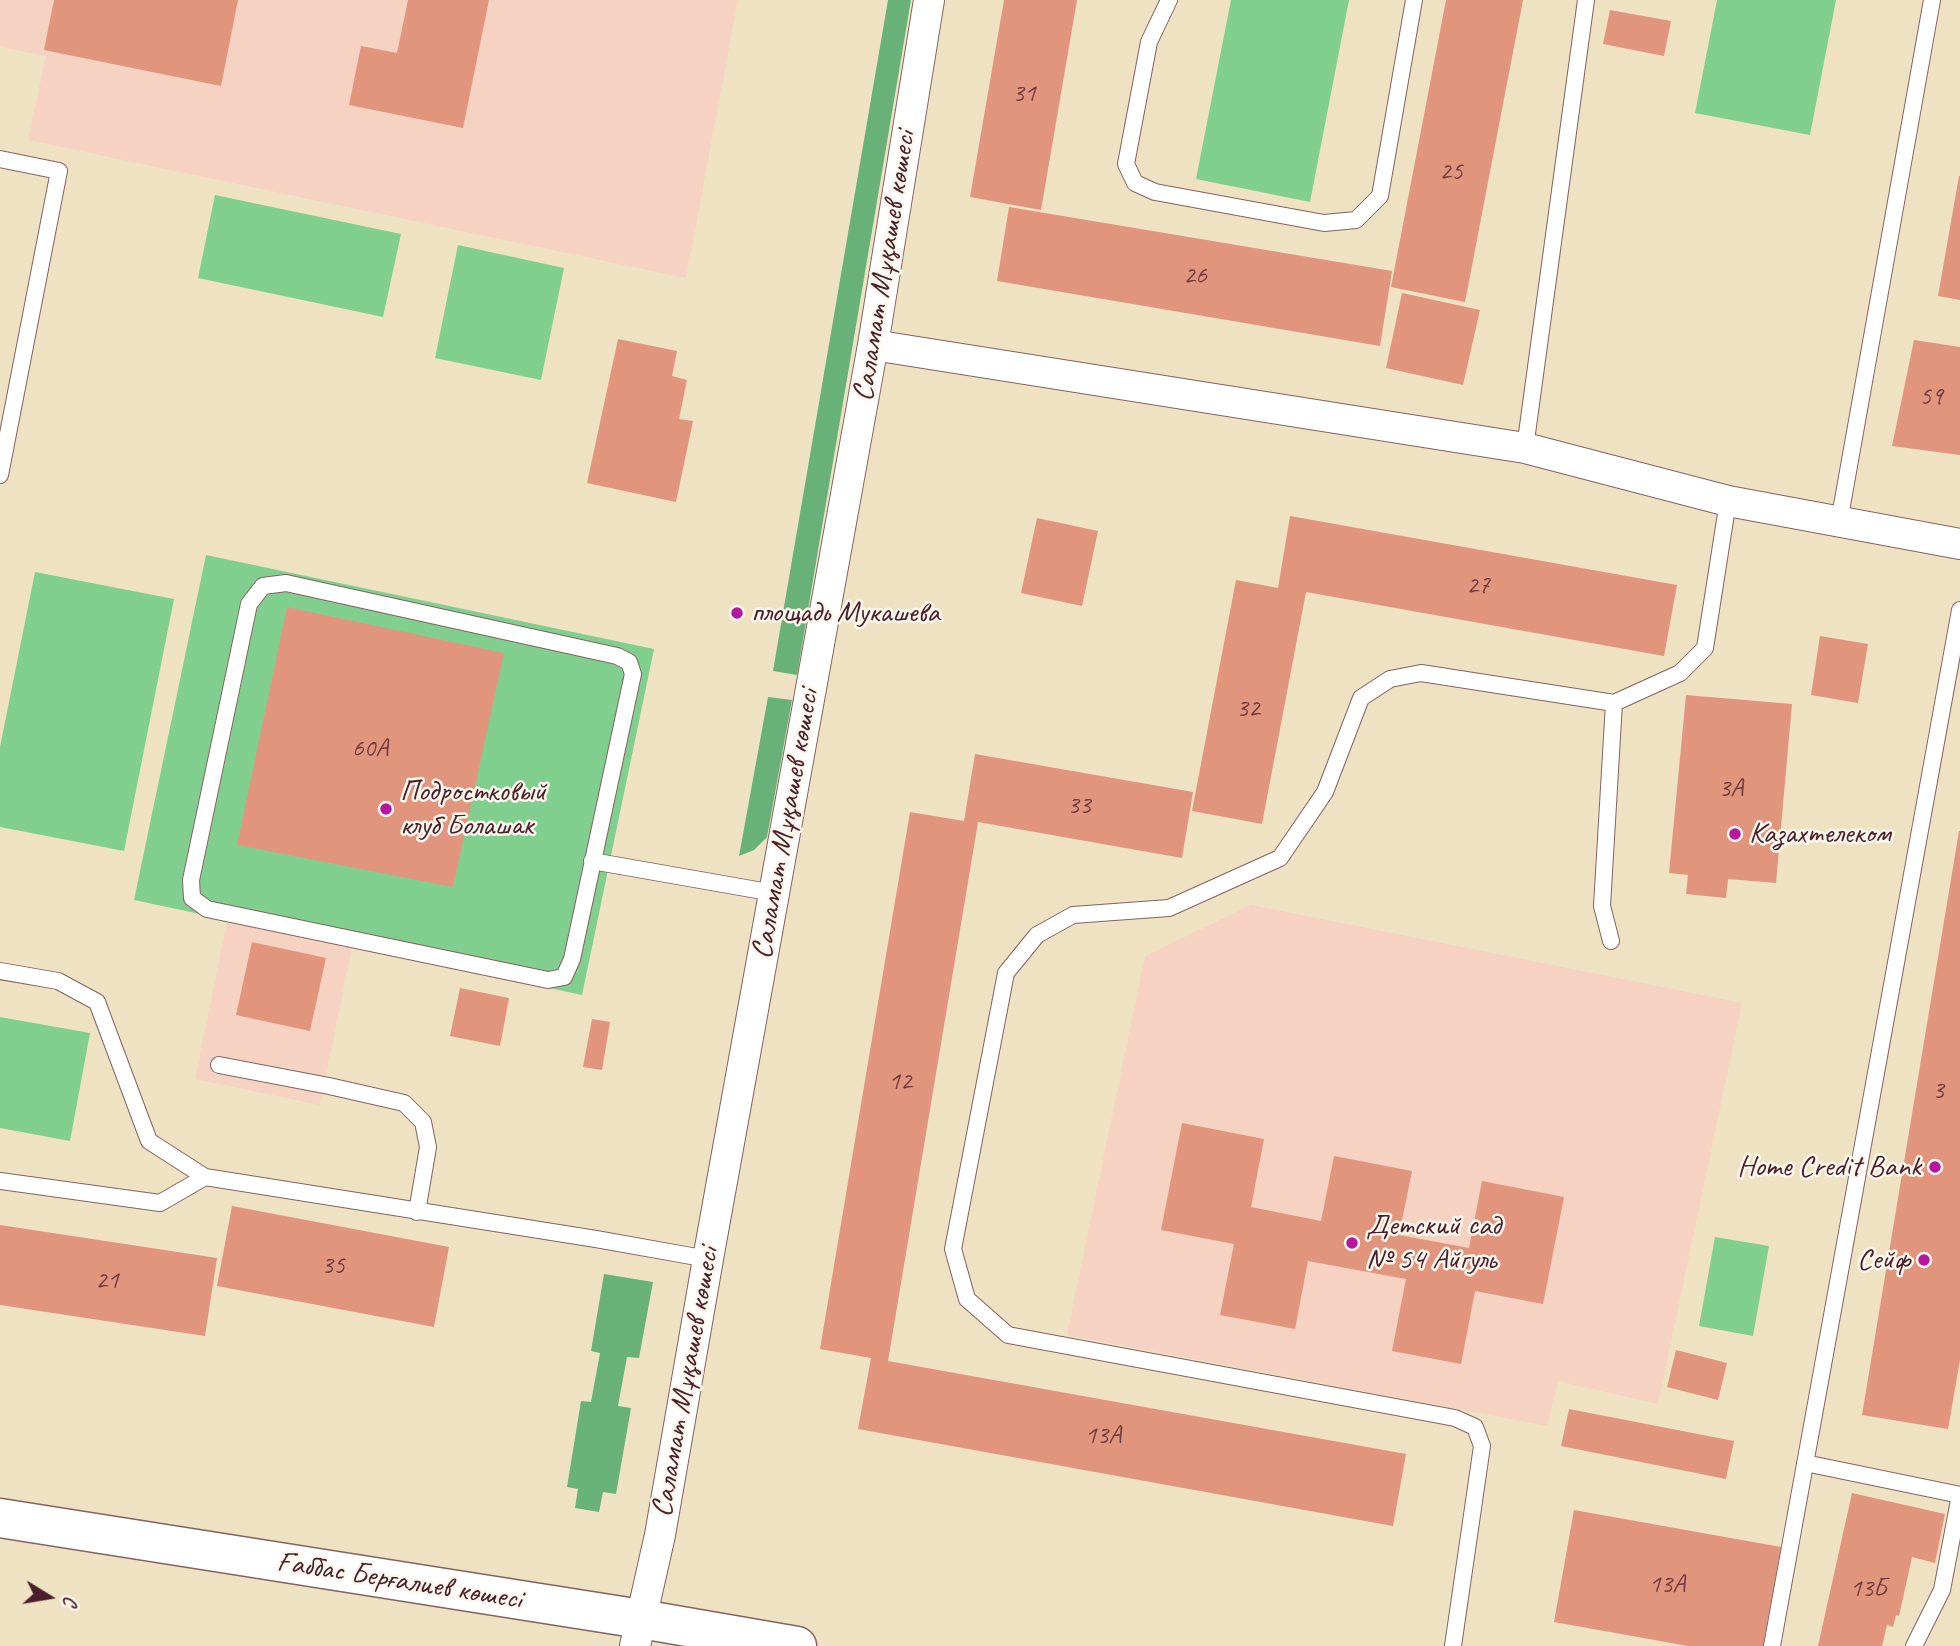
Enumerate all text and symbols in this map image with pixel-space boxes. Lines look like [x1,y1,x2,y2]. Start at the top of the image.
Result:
house number: 31 [1012,78,1036,110]
street label: Саламат Мұқашев көшесі [846,128,924,404]
house number: 25 [1439,156,1463,188]
house number: 26 [1183,260,1207,292]
house number: 59 [1919,381,1943,413]
house number: 27 [1466,570,1490,602]
place label: площадь Мукашева [751,595,940,631]
marker: площадь Мукашева [729,605,745,621]
street label: Саламат Мұқашев көшесі [745,686,827,962]
house number: 32 [1236,693,1260,725]
house number: 60А [352,733,388,765]
house number: 3А [1719,773,1743,805]
place label: Подростковый клуб Болашак [400,774,546,844]
house number: 33 [1067,790,1091,822]
marker: Подростковый клуб Болашак [378,801,394,817]
place label: Казахтелеком [1749,816,1890,852]
marker: Казахтелеком [1727,826,1743,842]
house number: 12 [888,1066,912,1098]
house number: 3 [1932,1075,1944,1107]
place label: Home Credit Bank [1737,1149,1921,1185]
marker: Home Credit Bank [1927,1159,1943,1175]
place label: Детский сад № 54 Айгуль [1366,1208,1501,1278]
marker: Детский сад № 54 Айгуль [1344,1235,1360,1251]
place label: Сейф [1857,1242,1910,1278]
street label: Саламат Мұқашев көшесі [645,1244,727,1520]
house number: 35 [321,1250,345,1282]
marker: Сейф [1916,1252,1932,1268]
house number: 21 [95,1265,119,1297]
house number: 13А [1085,1420,1121,1452]
street label: Ғаббас Берғалиев көшесі [273,1544,525,1618]
north arrow [14,1562,84,1632]
house number: 13А [1649,1569,1685,1601]
house number: 13Б [1850,1573,1886,1605]
text: С [57,1594,82,1608]

